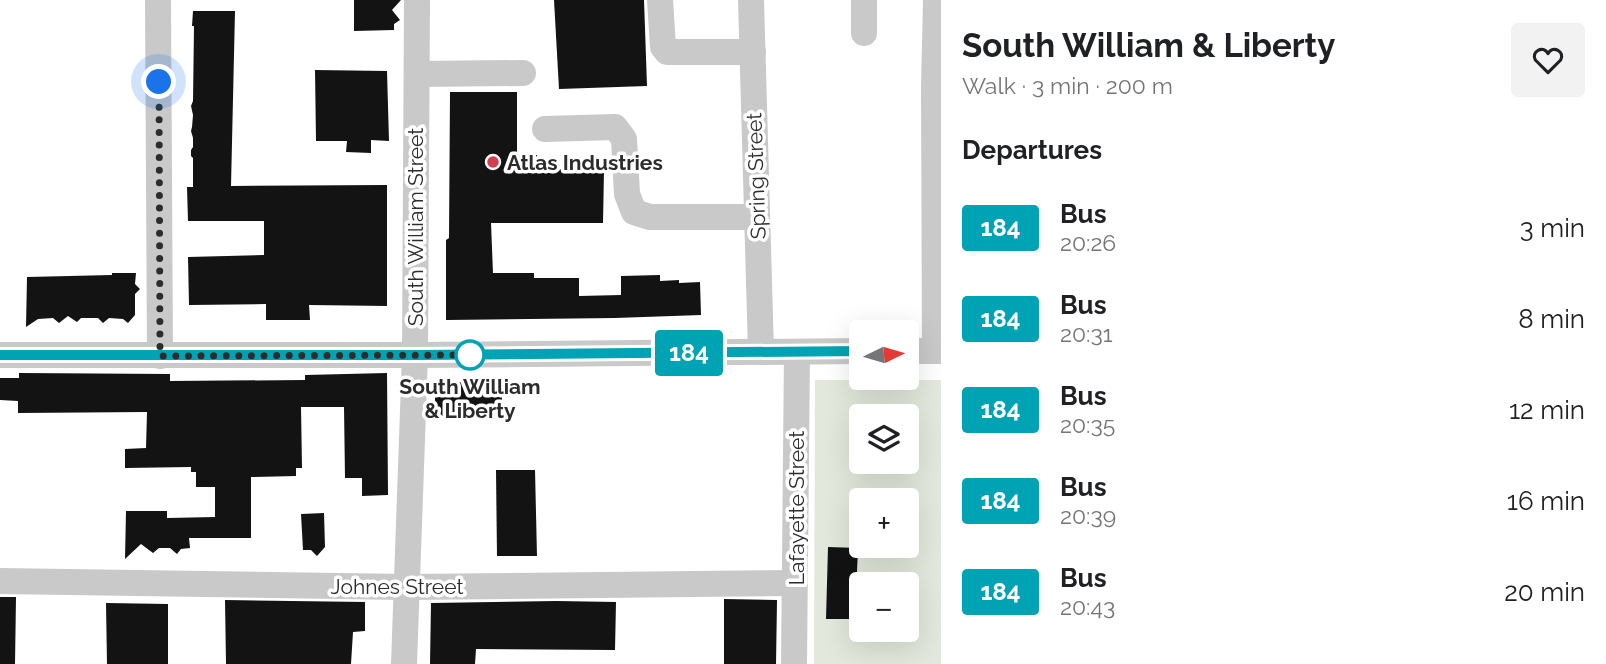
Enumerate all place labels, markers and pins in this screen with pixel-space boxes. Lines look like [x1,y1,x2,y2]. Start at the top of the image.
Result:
place label: Atlas Industries [507,150,663,175]
marker: Atlas Industries [485,154,501,170]
marker: South William & Liberty [455,340,485,370]
place label: South William & Liberty [399,374,541,423]

